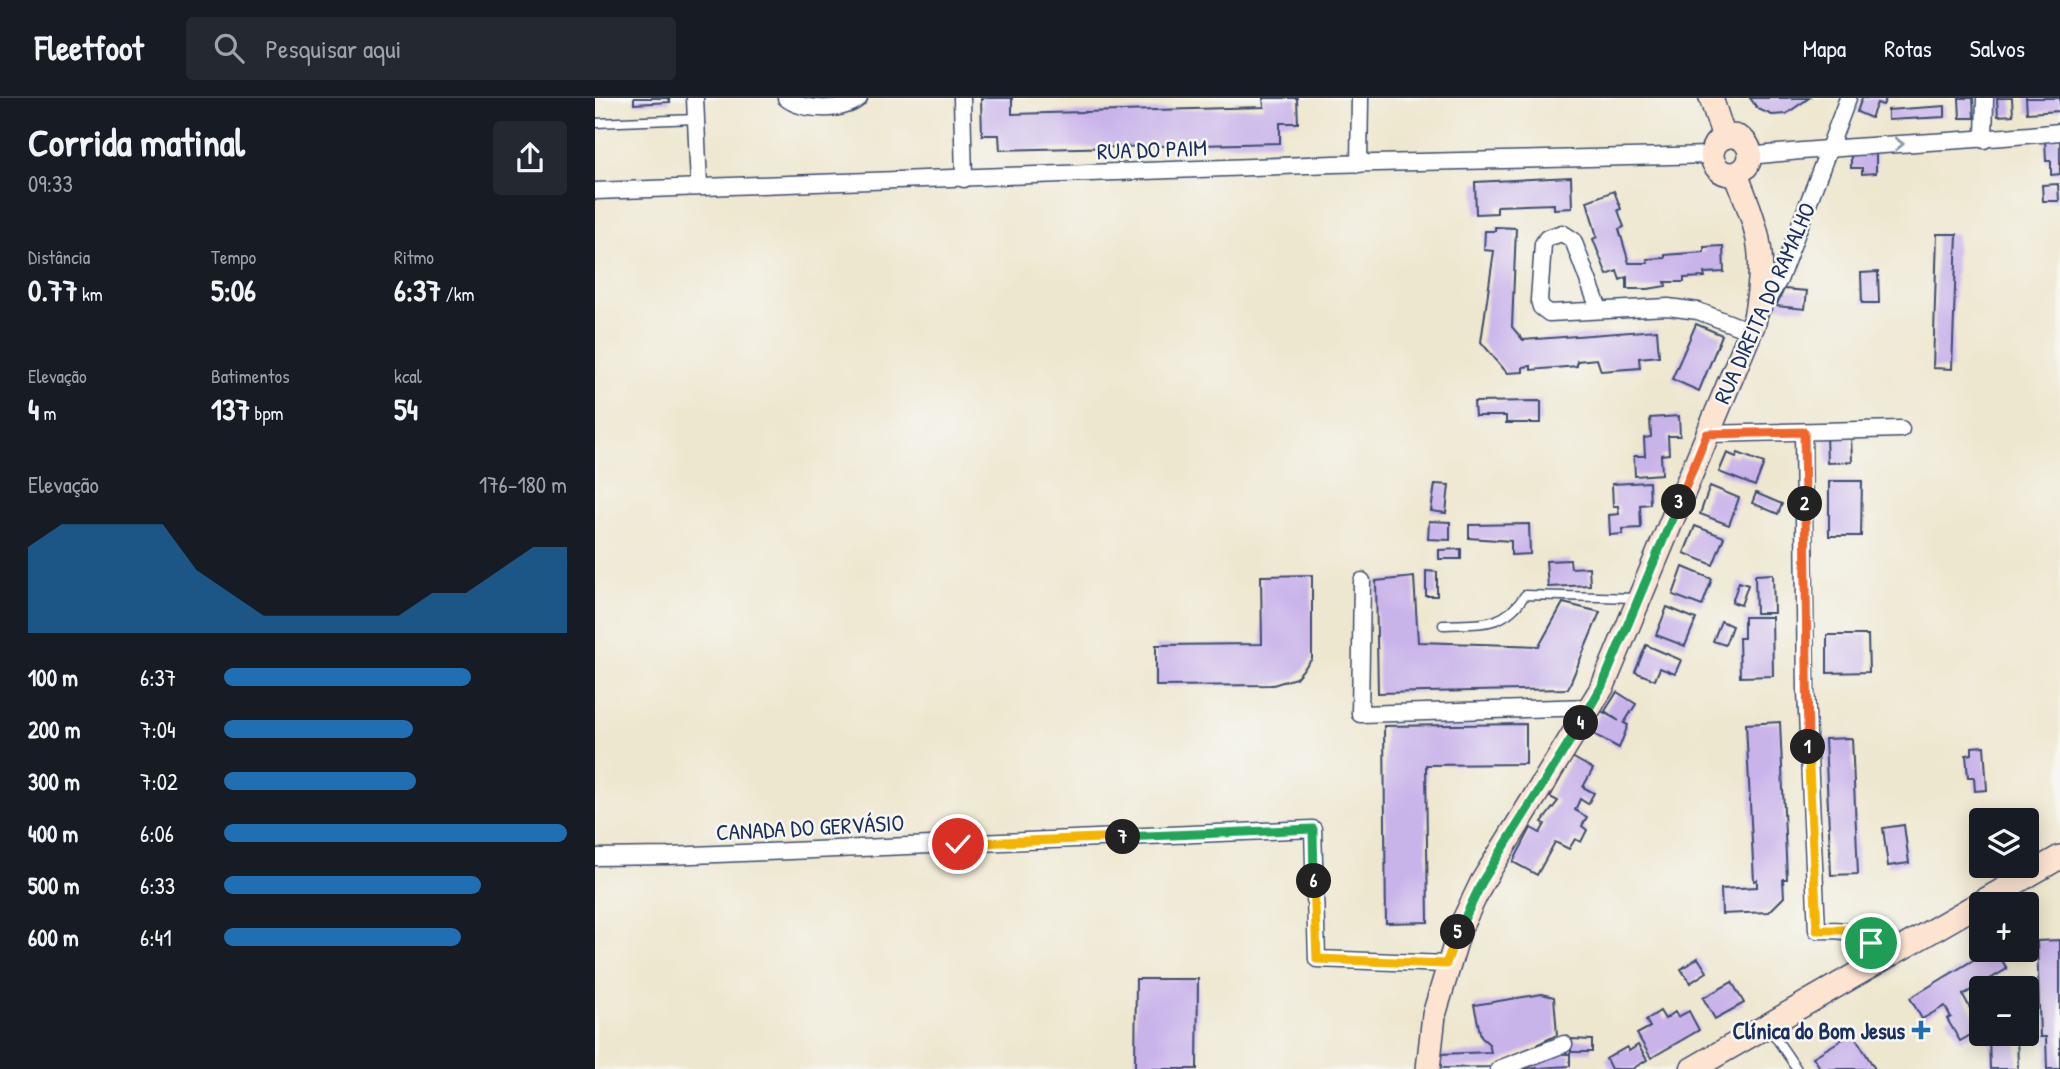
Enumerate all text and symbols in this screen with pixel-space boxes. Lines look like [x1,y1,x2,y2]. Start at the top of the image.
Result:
search box [186,17,676,80]
text: Fleetfoot [35,26,144,70]
icon: search [210,29,248,67]
text: Pesquisar aqui [266,31,401,66]
text: Mapa [1803,32,1846,64]
text: Rotas [1884,32,1932,64]
text: Salvos [1970,32,2025,64]
text: Corrida matinal [28,116,245,168]
button: share [493,121,567,195]
street label: RUA DO PAIM [1096,132,1208,166]
one-way arrow [1894,136,1905,151]
text: 09:33 [28,168,73,199]
street label: RUA DIREITA DO RAMALHO [1706,198,1822,408]
text: Distância [28,244,90,270]
text: Tempo [211,244,256,270]
text: Ritmo [394,244,434,270]
text: 0.77 [28,270,78,310]
text: 5:06 [211,270,256,310]
text: 6:37 [394,270,441,310]
text: km [78,281,103,307]
text: /km [441,281,474,307]
text: Elevação [28,363,87,389]
text: Batimentos [211,363,289,389]
text: kcal [394,363,422,389]
text: 4 [28,389,39,429]
text: 137 [211,389,250,429]
text: 54 [394,389,418,429]
text: m [39,400,57,426]
text: bpm [250,400,283,426]
text: Elevação [28,469,99,500]
text: 176–180 m [479,469,567,500]
pin: 3 [1661,484,1697,520]
pin: 2 [1787,486,1823,522]
text: 3 [1674,488,1683,514]
text: 2 [1800,490,1809,516]
text: 100 m [28,662,78,693]
text: 6:37 [140,662,176,693]
pin: 4 [1563,706,1599,740]
text: 4 [1577,709,1584,735]
text: 200 m [28,714,80,745]
text: 7:04 [140,714,176,745]
pin: 1 [1791,730,1825,764]
text: 1 [1804,733,1811,759]
text: 300 m [28,766,80,797]
text: 7:02 [140,766,178,797]
street label: CANADA DO GERVÁSIO [715,807,905,847]
map controls [1969,808,2039,1046]
button: layers [1969,808,2039,878]
pin [928,814,988,874]
text: 400 m [28,818,78,849]
text: 6:06 [140,818,174,849]
pin: 7 [1105,820,1141,854]
text: 7 [1118,823,1127,849]
icon: check [939,825,977,863]
pin: 6 [1297,864,1331,898]
text: 6 [1310,867,1317,893]
text: 500 m [28,870,79,901]
text: 6:33 [140,870,175,901]
button: + [1969,892,2039,962]
pin [1841,913,1901,973]
pin: 5 [1441,914,1475,950]
text: 5 [1453,918,1462,944]
text: 600 m [28,922,79,953]
text: 6:41 [140,922,172,953]
icon: arrive [1852,924,1890,962]
button: − [1969,976,2039,1046]
place label: Clínica do Bom Jesus [1732,1015,1905,1046]
marker: Clínica do Bom Jesus [1911,1020,1931,1040]

